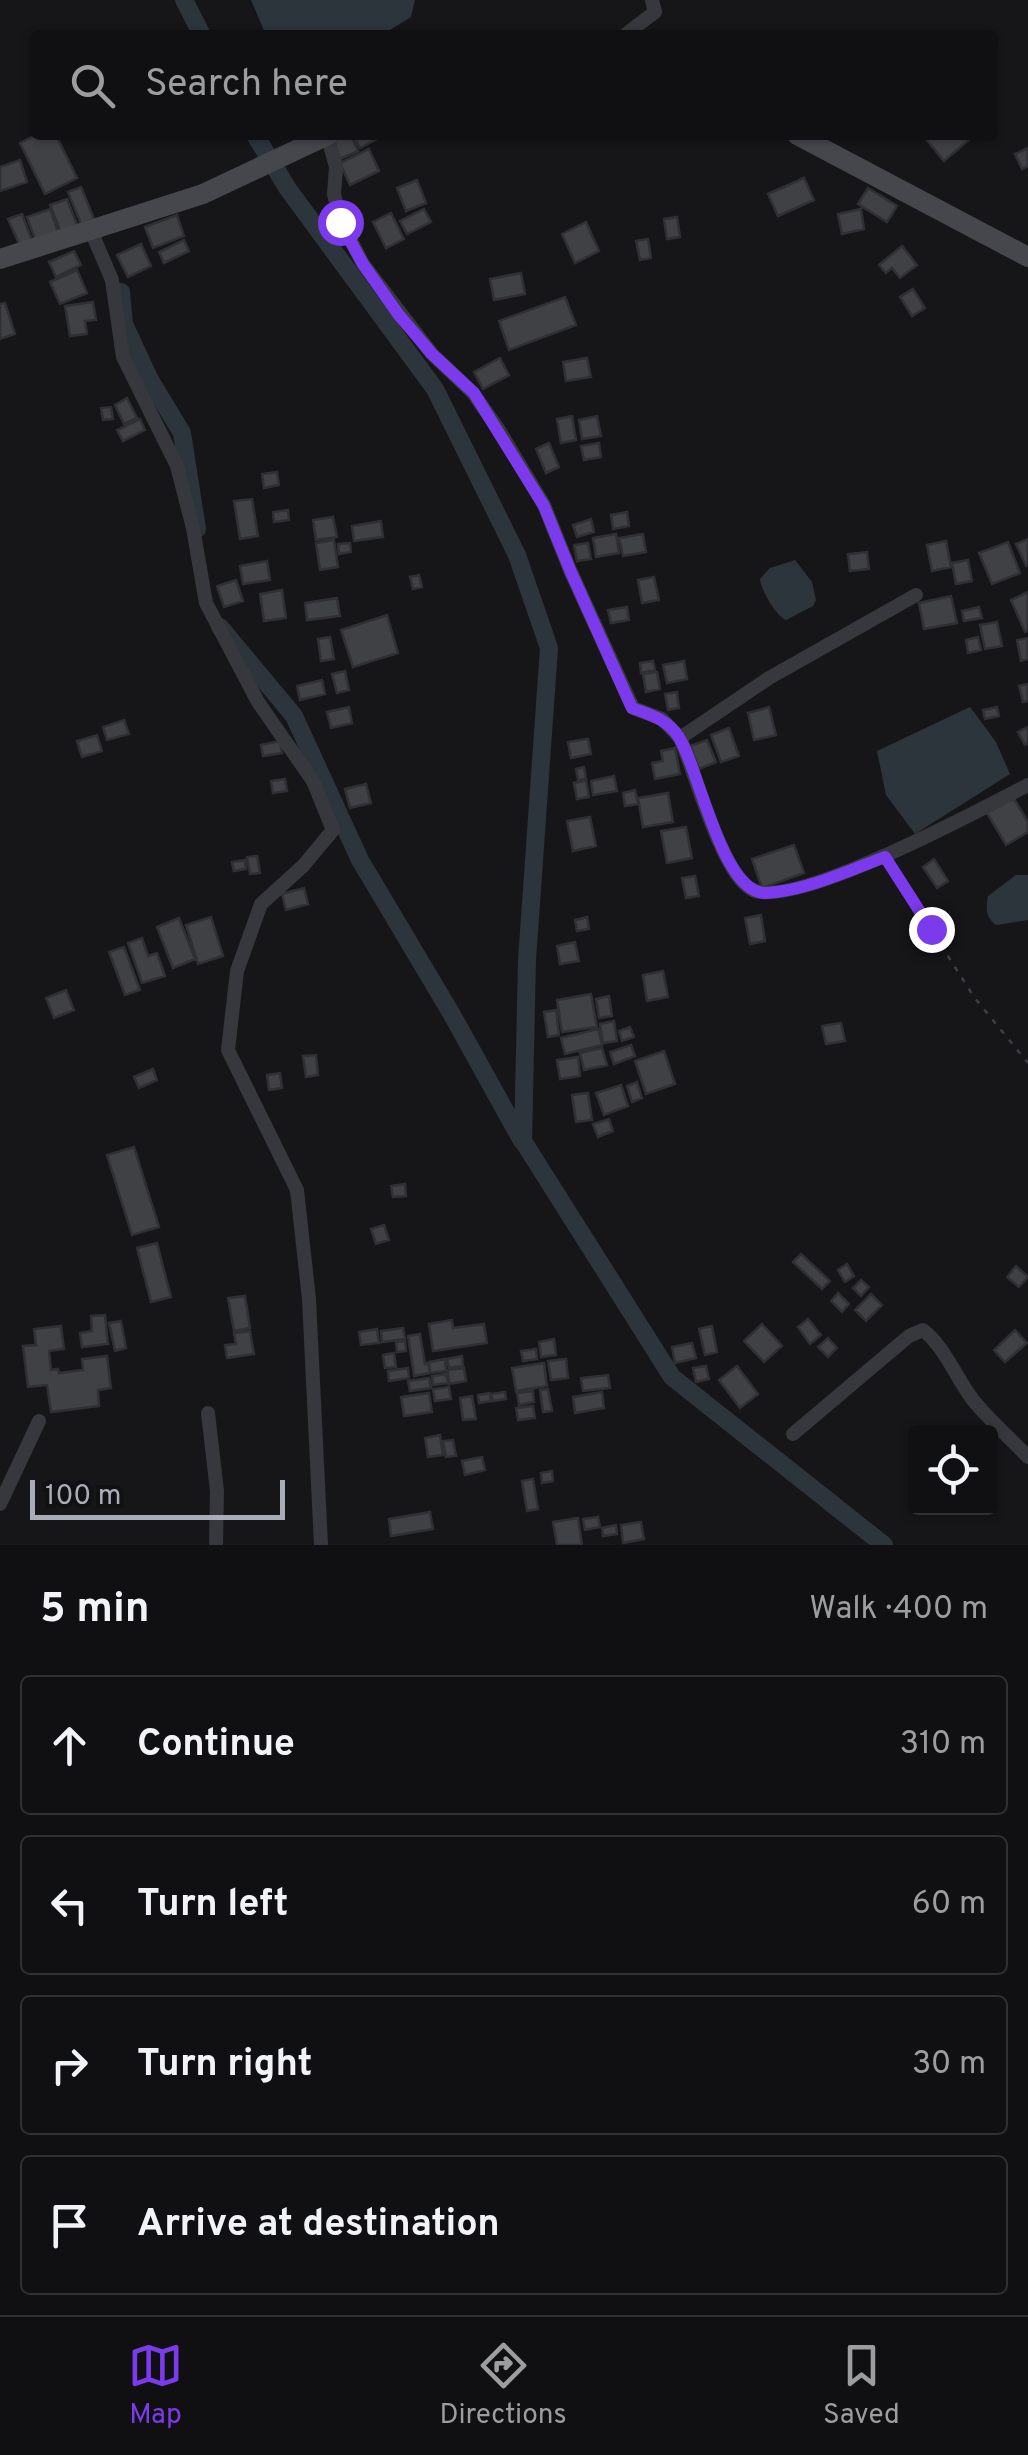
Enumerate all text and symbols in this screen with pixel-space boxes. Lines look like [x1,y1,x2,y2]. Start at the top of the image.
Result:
search box [30,30,998,140]
icon: search [65,58,120,113]
text: Search here [145,61,348,110]
route start [318,200,364,246]
route end [909,907,955,953]
map controls [908,1425,998,1515]
button: locate [908,1425,998,1515]
scale bar [30,1475,285,1520]
text: 100 m [45,1479,121,1515]
text: 5 min [40,1584,150,1637]
text: Walk · 400 m [809,1590,988,1630]
icon: ahead [42,1718,97,1773]
text: Continue [137,1721,295,1770]
text: 310 m [900,1725,986,1765]
icon: left [42,1878,97,1933]
text: Turn left [137,1881,289,1930]
text: 60 m [912,1885,986,1925]
icon: right [42,2038,97,2093]
text: Turn right [137,2041,312,2090]
text: 30 m [912,2045,986,2085]
icon: arrive [42,2198,97,2253]
text: Arrive at destination [137,2201,500,2250]
tab: Map [128,2338,183,2434]
tab: Directions [439,2338,567,2434]
tab: Saved [823,2338,900,2434]

